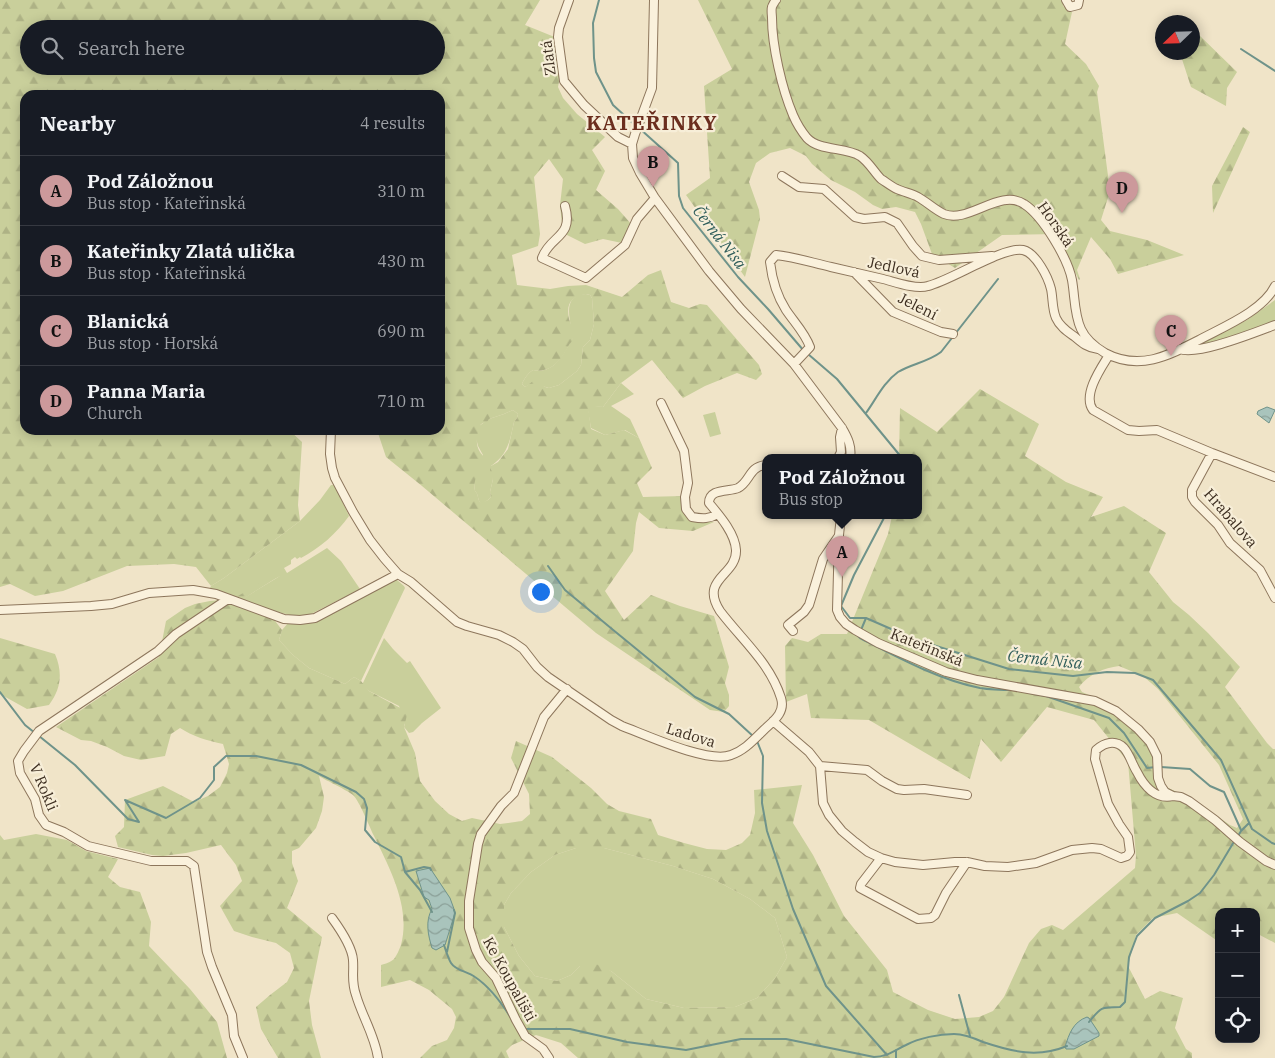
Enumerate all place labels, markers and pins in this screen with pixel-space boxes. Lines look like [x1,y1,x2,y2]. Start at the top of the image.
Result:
pin: B [637,146,669,187]
pin: D [1106,172,1138,213]
pin: C [1155,315,1187,356]
pin: A [826,536,858,577]

